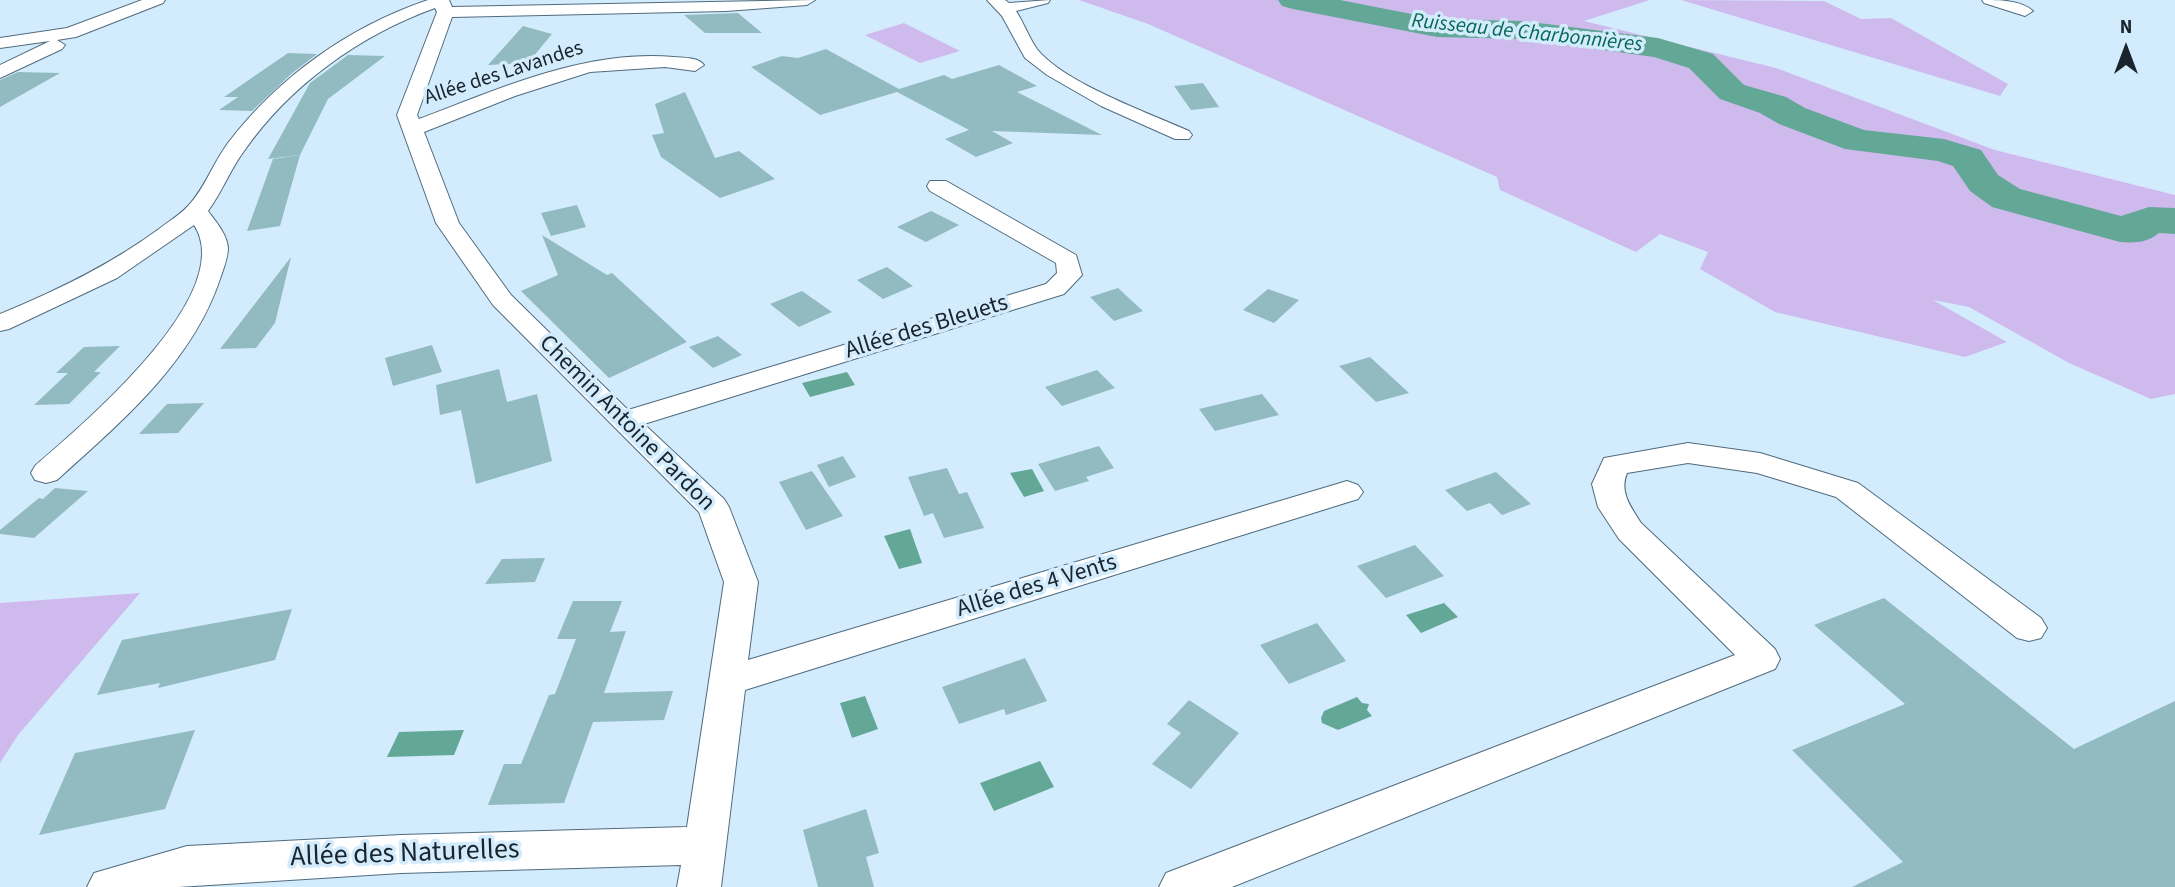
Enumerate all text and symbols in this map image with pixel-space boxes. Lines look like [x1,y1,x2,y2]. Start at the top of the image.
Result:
water label: Ruisseau de Charbonnières [1410,9,1644,59]
north arrow [2091,14,2161,84]
text: N [2120,14,2132,41]
street label: Allée des Lavandes [421,36,587,112]
street label: Allée des Bleuets [842,290,1012,366]
street label: Chemin Antoine Pardon [532,330,720,518]
street label: Allée des 4 Vents [954,549,1120,625]
street label: Allée des Naturelles [290,834,520,876]

